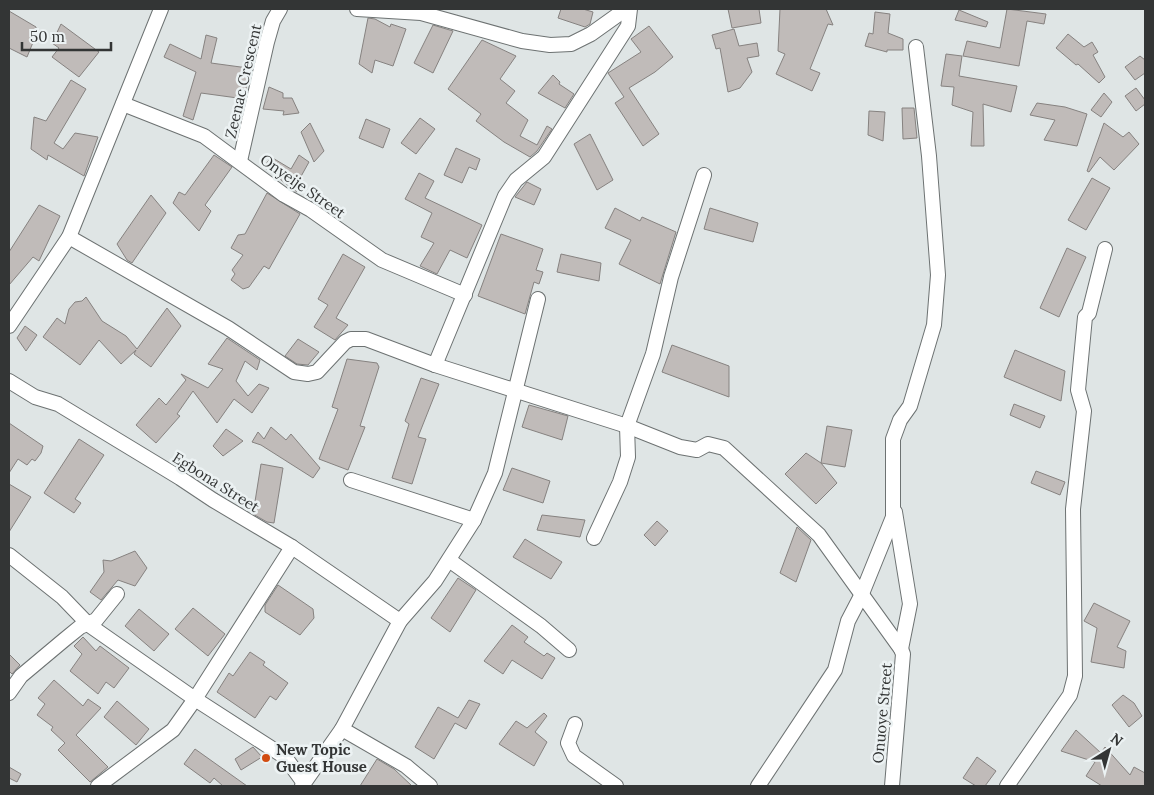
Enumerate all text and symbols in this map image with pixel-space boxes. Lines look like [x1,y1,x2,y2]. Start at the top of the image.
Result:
scale bar [22,20,111,52]
street label: Zeenac Crescent [221,22,265,140]
text: 50 m [30,27,65,46]
street label: Onyeije Street [257,150,349,222]
street label: Egbona Street [169,448,263,516]
street label: Onuoye Street [868,662,896,764]
north arrow [1084,725,1134,775]
text: N [1107,729,1127,750]
place label: New Topic Guest House [276,740,367,776]
marker: New Topic Guest House [260,752,272,764]

